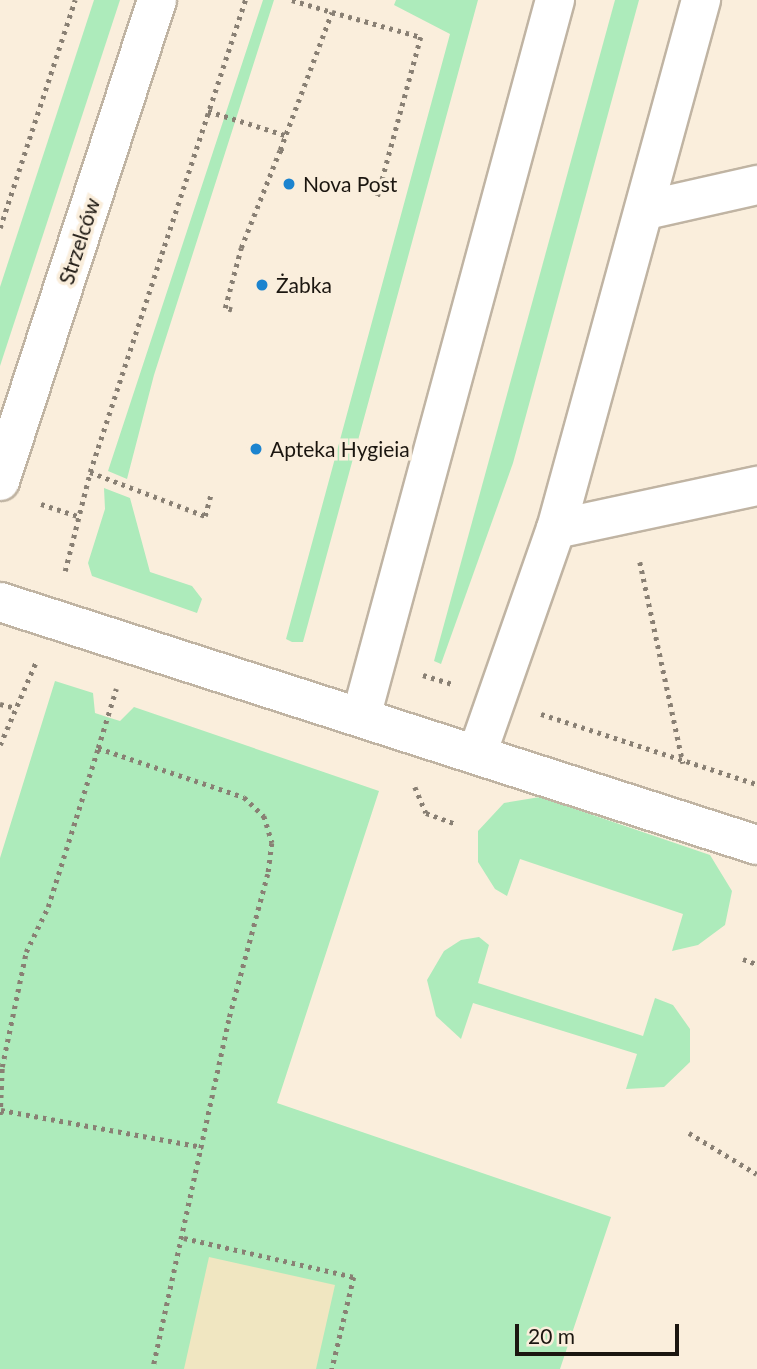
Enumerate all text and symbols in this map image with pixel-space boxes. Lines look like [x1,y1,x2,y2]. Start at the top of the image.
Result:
place label: Nova Post [303,171,397,197]
marker: Nova Post [281,176,297,192]
street label: Strzelców [53,195,105,287]
place label: Żabka [276,272,332,298]
marker: Żabka [254,277,270,293]
place label: Apteka Hygieia [270,436,410,462]
marker: Apteka Hygieia [248,441,264,457]
scale bar [519,1310,684,1354]
text: 20 m [528,1323,575,1348]

